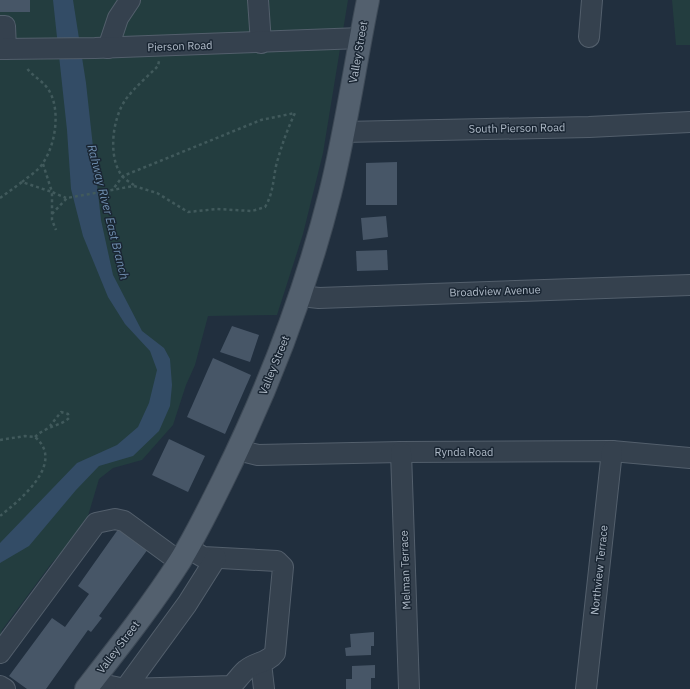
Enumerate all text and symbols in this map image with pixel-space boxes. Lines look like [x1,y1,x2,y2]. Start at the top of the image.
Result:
street label: Valley Street [346,20,370,84]
street label: Pierson Road [147,38,213,54]
street label: South Pierson Road [469,120,565,136]
water label: Rahway River East Branch [84,143,133,281]
street label: Broadview Avenue [449,282,541,300]
street label: Valley Street [256,333,292,397]
street label: Rynda Road [435,445,493,459]
street label: Northview Terrace [587,524,611,616]
street label: Melman Terrace [397,530,413,610]
street label: Valley Street [94,618,142,676]

